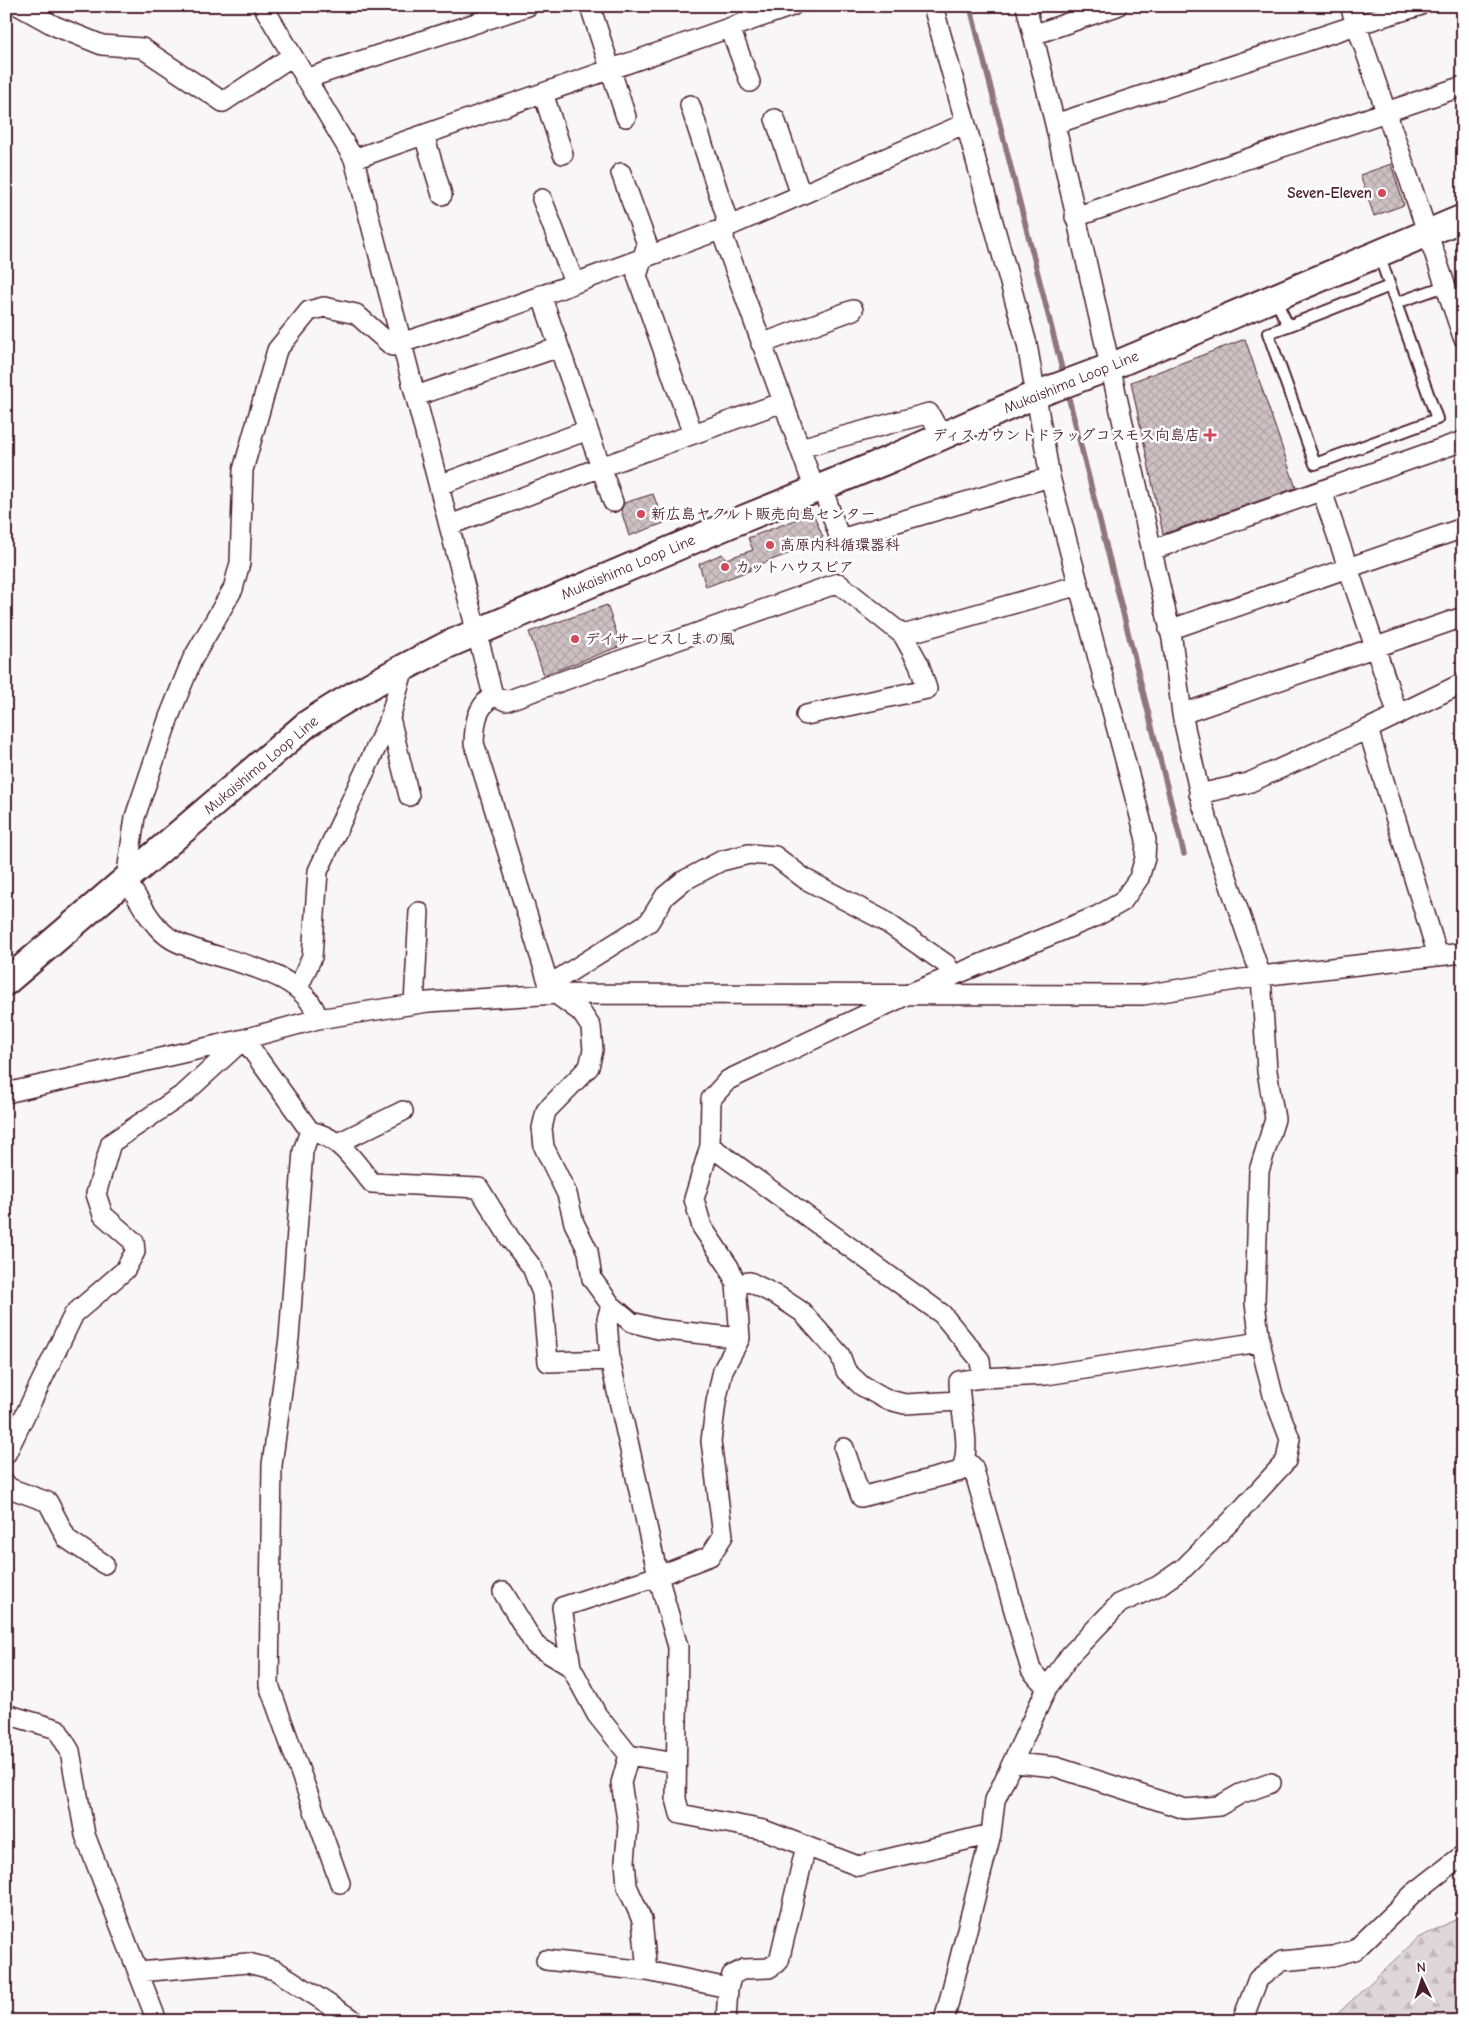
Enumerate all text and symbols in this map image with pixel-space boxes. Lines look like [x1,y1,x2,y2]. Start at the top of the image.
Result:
place label: Seven-Eleven [1287,184,1372,202]
marker: Seven-Eleven [1376,187,1388,199]
street label: Mukaishima Loop Line [1001,347,1142,417]
place label: ディスカウントドラッグコスモス向島店 [932,426,1200,444]
marker: ディスカウントドラッグコスモス向島店 [1204,429,1216,441]
place label: 新広島ヤクルト販売向島センター [651,505,875,523]
marker: 新広島ヤクルト販売向島センター [635,508,647,520]
street label: Mukaishima Loop Line [558,530,698,603]
place label: 高原内科循環器科 [780,536,900,554]
marker: 高原内科循環器科 [764,539,776,551]
place label: カットハウスピア [735,558,854,576]
marker: カットハウスピア [719,561,731,573]
place label: デイサービスしまの風 [585,630,734,648]
marker: デイサービスしまの風 [569,633,581,645]
street label: Mukaishima Loop Line [200,712,322,818]
north arrow [1396,1954,1446,2004]
text: N [1416,1959,1426,1976]

